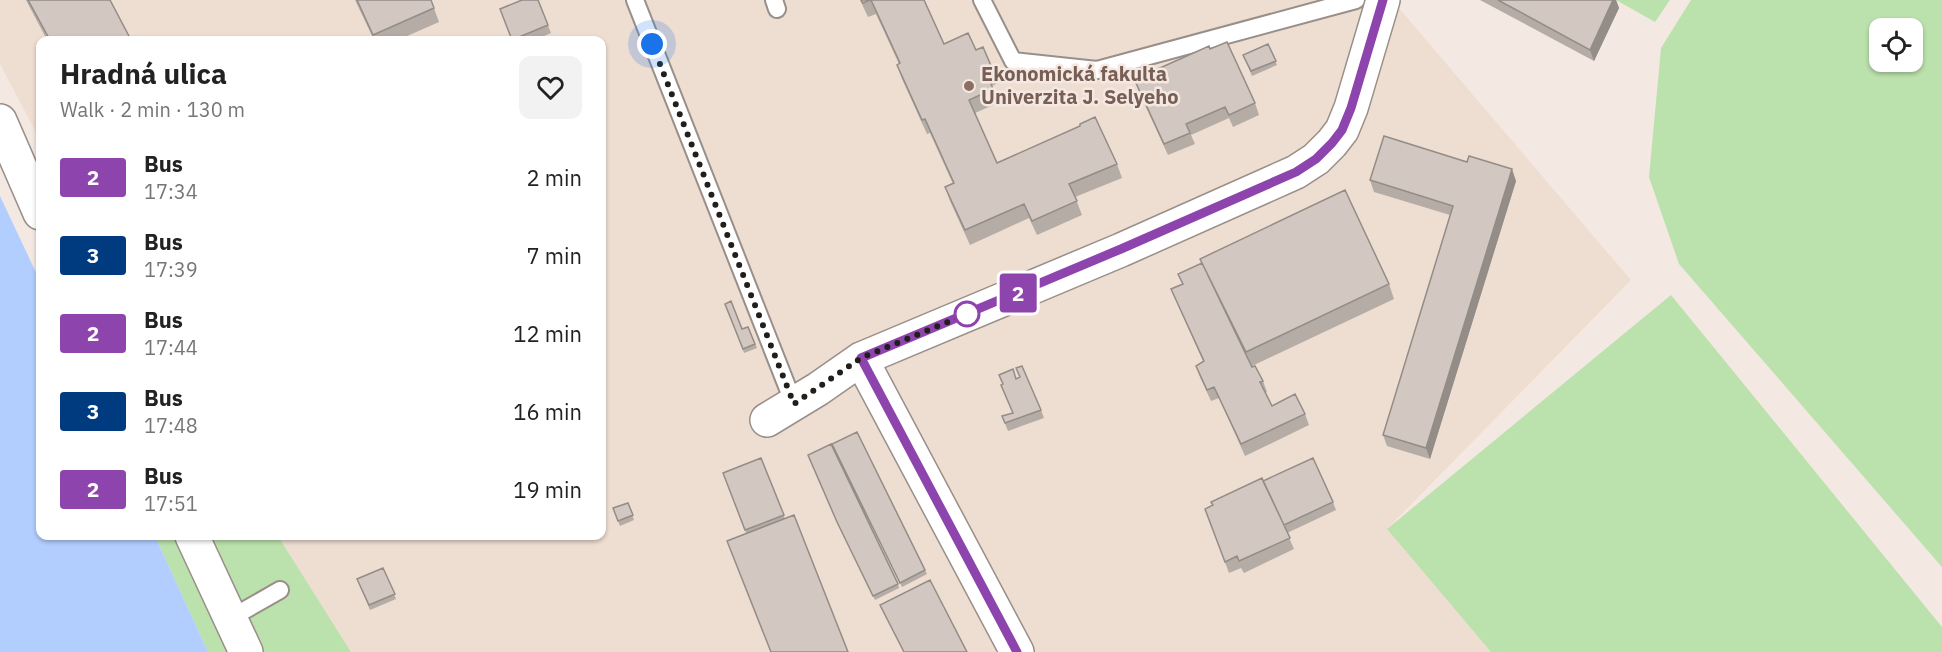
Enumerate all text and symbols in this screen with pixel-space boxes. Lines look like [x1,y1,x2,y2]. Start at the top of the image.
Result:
map controls [1869,18,1923,72]
button: locate [1869,18,1923,72]
your location [637,29,667,59]
text: Hradná ulica [60,55,227,92]
button: heart [519,56,582,119]
place label: Ekonomická fakulta Univerzita J. Selyeho [981,60,1179,110]
marker: Ekonomická fakulta Univerzita J. Selyeho [962,79,976,93]
text: Walk · 2 min · 130 m [60,96,245,123]
text: Bus [144,149,183,178]
text: 2 [87,163,99,191]
text: 2 min [526,163,582,192]
text: 17:34 [144,178,198,205]
text: Bus [144,227,183,256]
text: 3 [87,241,99,269]
text: 7 min [526,241,582,270]
text: 17:39 [144,256,198,283]
line badge: 2 [998,274,1038,312]
text: 2 [1012,279,1024,307]
unlabelled marker [954,301,980,327]
text: Bus [144,305,183,334]
text: 2 [87,319,99,347]
text: 12 min [513,319,582,348]
text: 17:44 [144,334,198,361]
text: Bus [144,383,183,412]
text: 3 [87,397,99,425]
text: 16 min [513,397,582,426]
text: 17:48 [144,412,198,439]
text: Bus [144,461,183,490]
text: 2 [87,475,99,503]
text: 19 min [513,475,582,504]
text: 17:51 [144,490,198,517]

